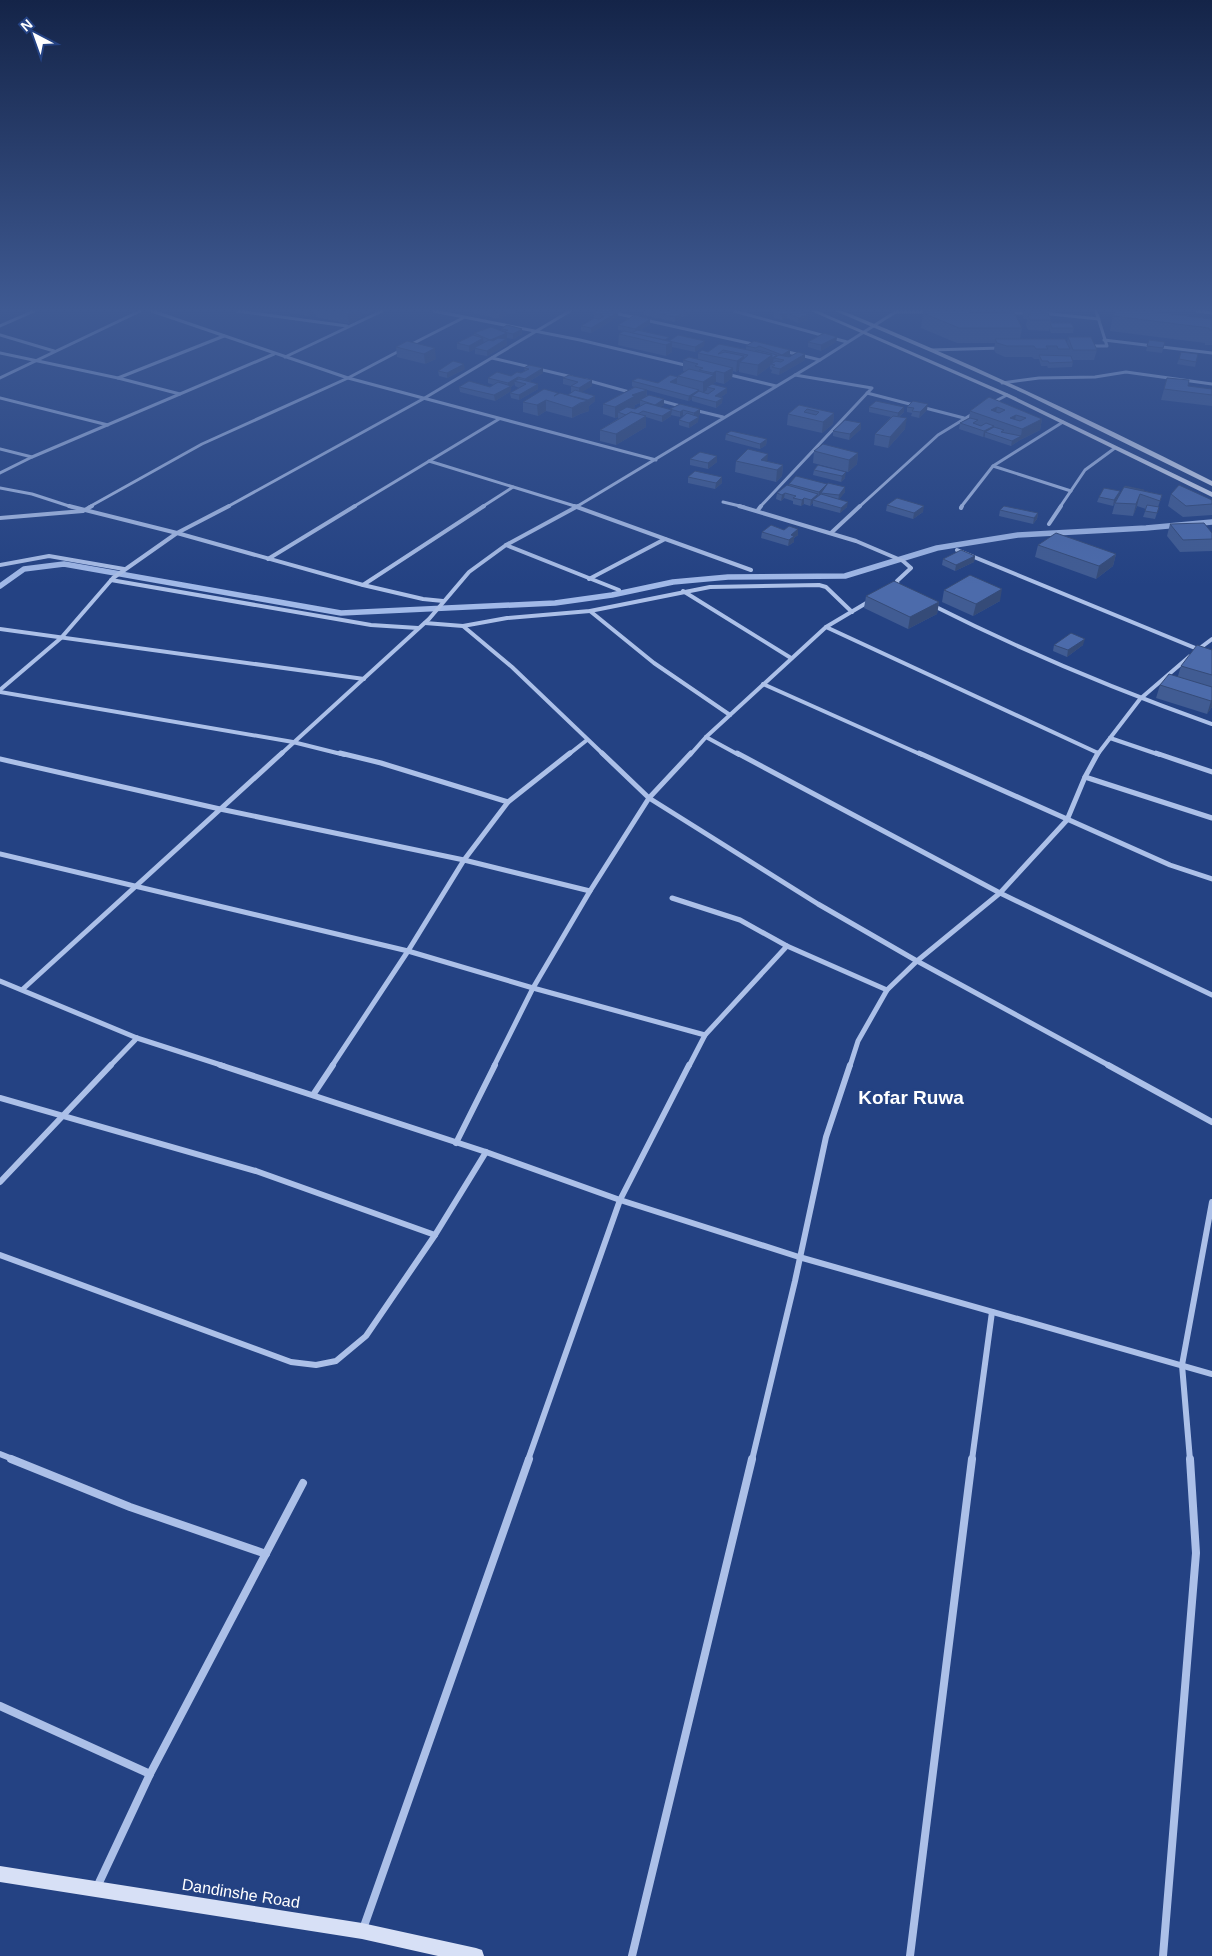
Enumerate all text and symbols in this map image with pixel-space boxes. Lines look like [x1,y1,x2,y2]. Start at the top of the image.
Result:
north arrow [10,10,60,60]
text: N [17,16,36,35]
district label: Kofar Ruwa [858,1087,964,1108]
street label: Dandinshe Road [181,1876,301,1911]

